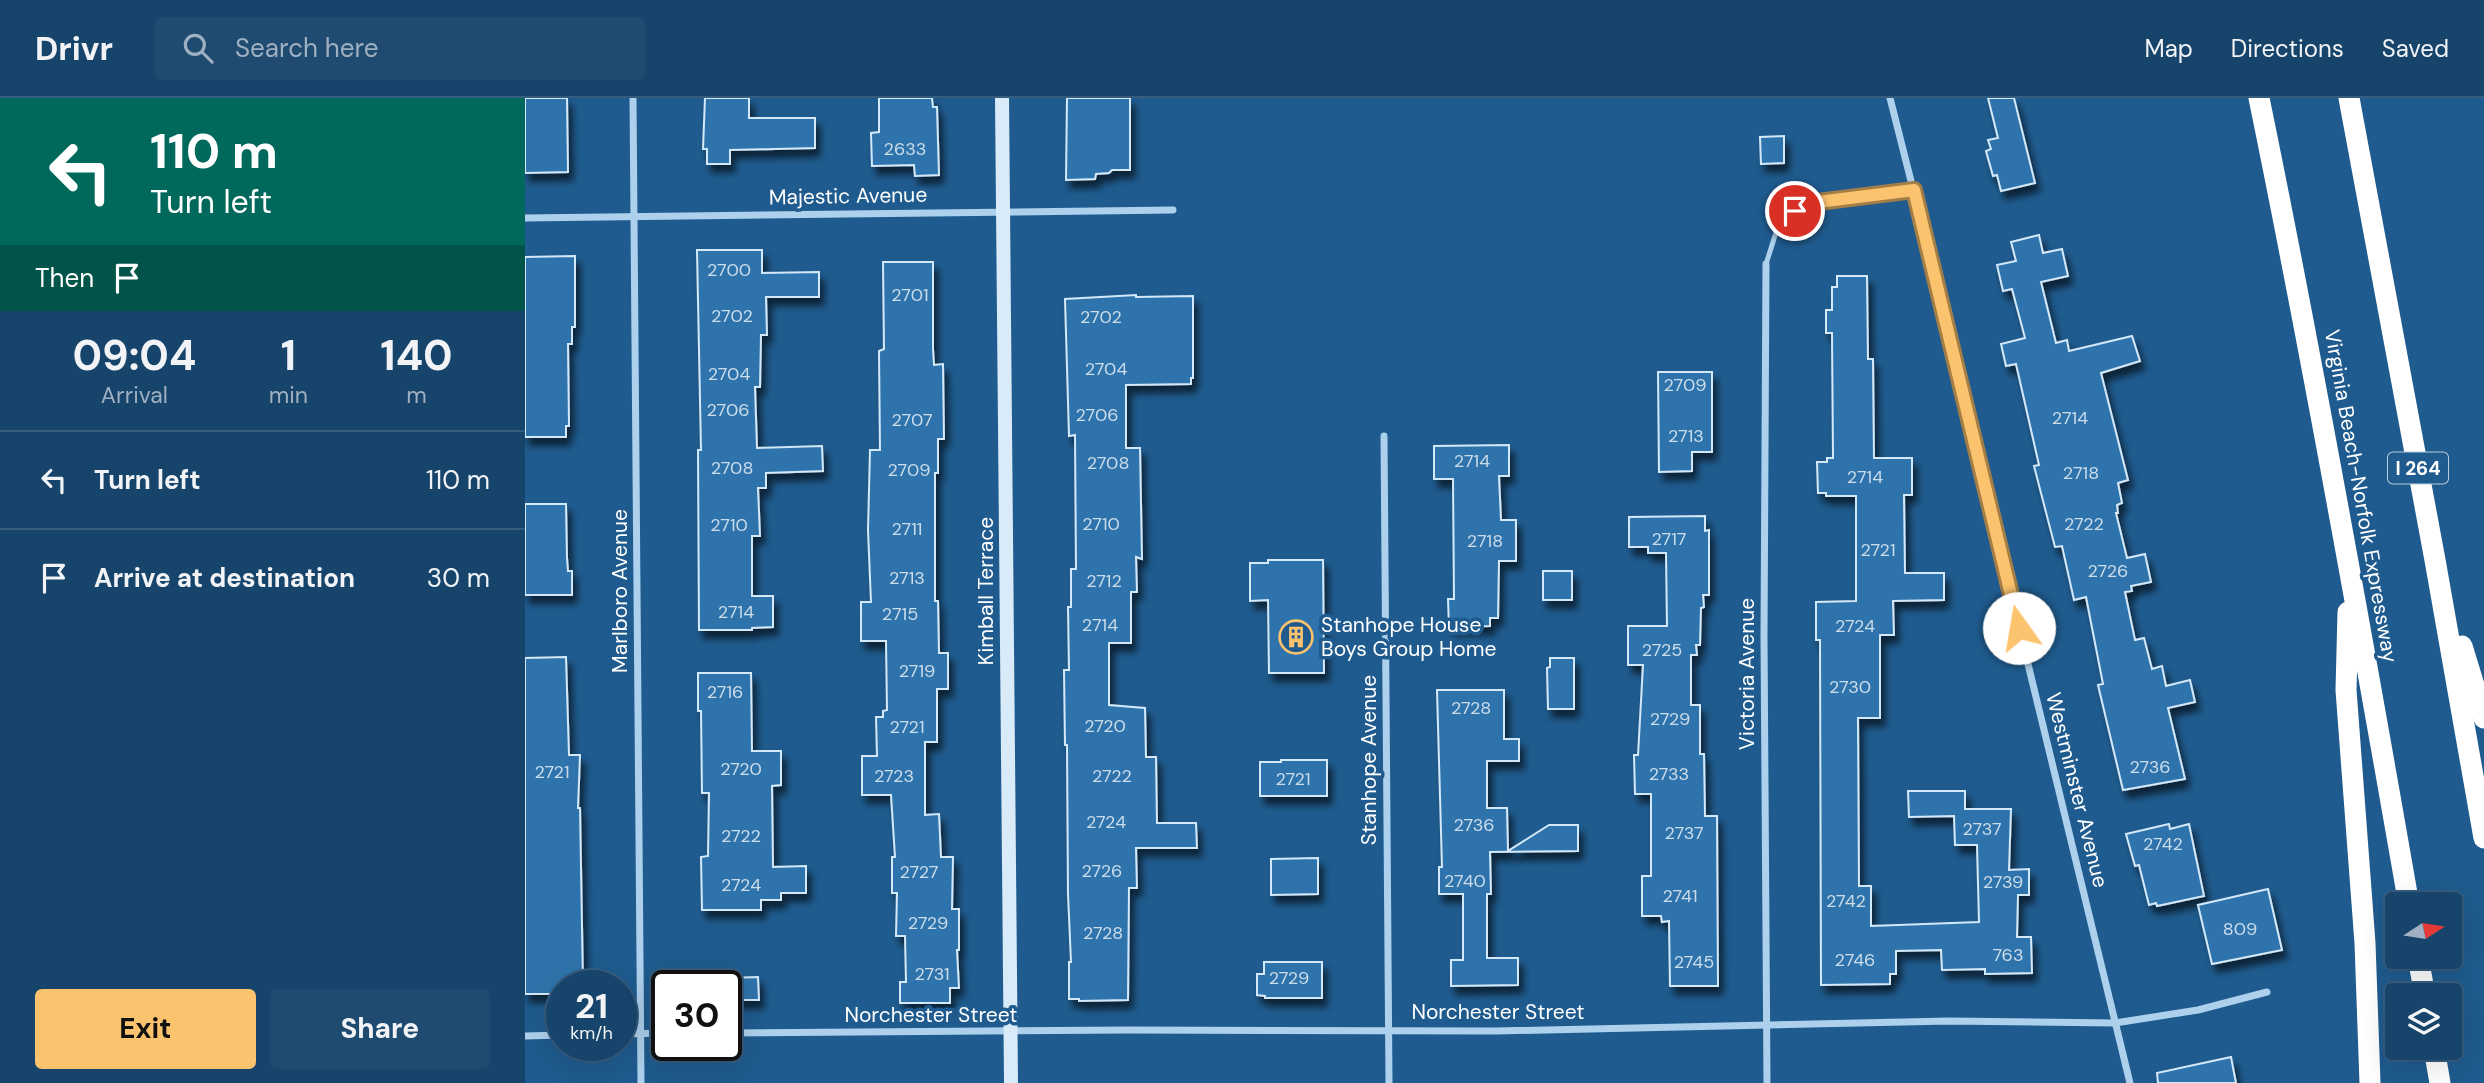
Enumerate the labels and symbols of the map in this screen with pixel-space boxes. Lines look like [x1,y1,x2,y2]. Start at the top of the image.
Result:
house number: 2633 [884,137,926,161]
street label: Majestic Avenue [769,181,928,211]
pin [1765,181,1825,241]
house number: 2700 [707,258,751,282]
house number: 2701 [891,283,929,307]
house number: 2702 [711,304,753,328]
house number: 2702 [1080,305,1122,329]
street label: Virginia Beach-Norfolk Expressway [2318,327,2404,665]
house number: 2704 [1085,357,1127,381]
house number: 2704 [708,362,750,386]
house number: 2709 [1663,373,1707,397]
house number: 2706 [706,398,750,422]
house number: 2706 [1075,403,1119,427]
house number: 2714 [2052,406,2088,430]
house number: 2707 [891,408,933,432]
house number: 2713 [1668,424,1704,448]
house number: 2714 [1454,449,1490,473]
house number: 2708 [1087,451,1129,475]
road number: I 264 [2388,452,2448,484]
house number: 2708 [711,456,753,480]
house number: 2709 [887,458,931,482]
house number: 2718 [2063,461,2099,485]
house number: 2714 [1847,465,1883,489]
street label: Marlboro Avenue [606,509,634,673]
house number: 2710 [1082,512,1120,536]
house number: 2722 [2064,512,2104,536]
house number: 2710 [710,513,748,537]
house number: 2711 [892,517,922,541]
street label: Kimball Terrace [972,517,1000,665]
house number: 2717 [1652,527,1686,551]
house number: 2718 [1467,529,1503,553]
house number: 2721 [1860,538,1896,562]
house number: 2726 [2088,559,2128,583]
house number: 2713 [889,566,925,590]
house number: 2712 [1086,569,1122,593]
position arrow [1982,591,2056,665]
street label: Victoria Avenue [1733,598,1761,750]
house number: 2714 [718,600,754,624]
house number: 2715 [882,602,918,626]
place label: Stanhope House Boys Group Home [1321,611,1496,663]
house number: 2714 [1082,613,1118,637]
house number: 2724 [1835,614,1875,638]
building icon: Stanhope House Boys Group Home [1277,618,1315,656]
house number: 2725 [1642,638,1682,662]
house number: 2719 [899,659,935,683]
street label: Stanhope Avenue [1355,675,1383,845]
house number: 2730 [1829,675,1871,699]
house number: 2716 [707,680,743,704]
street label: Westminster Avenue [2039,690,2115,890]
house number: 2728 [1451,696,1491,720]
house number: 2729 [1650,707,1690,731]
house number: 2720 [1084,714,1126,738]
house number: 2721 [889,715,925,739]
house number: 2736 [2129,755,2171,779]
house number: 2720 [720,757,762,781]
house number: 2721 [534,760,570,784]
house number: 2733 [1649,762,1689,786]
house number: 2723 [874,764,914,788]
house number: 2722 [1092,764,1132,788]
house number: 2721 [1275,767,1311,791]
house number: 2724 [1086,810,1126,834]
house number: 2736 [1453,813,1495,837]
house number: 2737 [1962,817,2002,841]
house number: 2737 [1664,821,1704,845]
house number: 2722 [721,824,761,848]
house number: 2742 [2143,832,2183,856]
house number: 2726 [1082,859,1122,883]
house number: 2727 [900,860,938,884]
house number: 2740 [1444,869,1486,893]
house number: 2739 [1983,870,2023,894]
house number: 2724 [721,873,761,897]
house number: 2741 [1662,884,1698,908]
house number: 2742 [1826,889,1866,913]
north arrow [2385,892,2462,970]
house number: 2729 [908,911,948,935]
house number: 809 [2223,917,2257,941]
house number: 2728 [1083,921,1123,945]
house number: 763 [1992,943,2024,967]
house number: 2746 [1835,948,1875,972]
house number: 2745 [1674,950,1714,974]
house number: 2731 [914,962,950,986]
house number: 2729 [1269,966,1309,990]
speed limit sign: 30 [651,970,742,1061]
street label: Norchester Street [1411,998,1585,1026]
street label: Norchester Street [844,1001,1018,1029]

